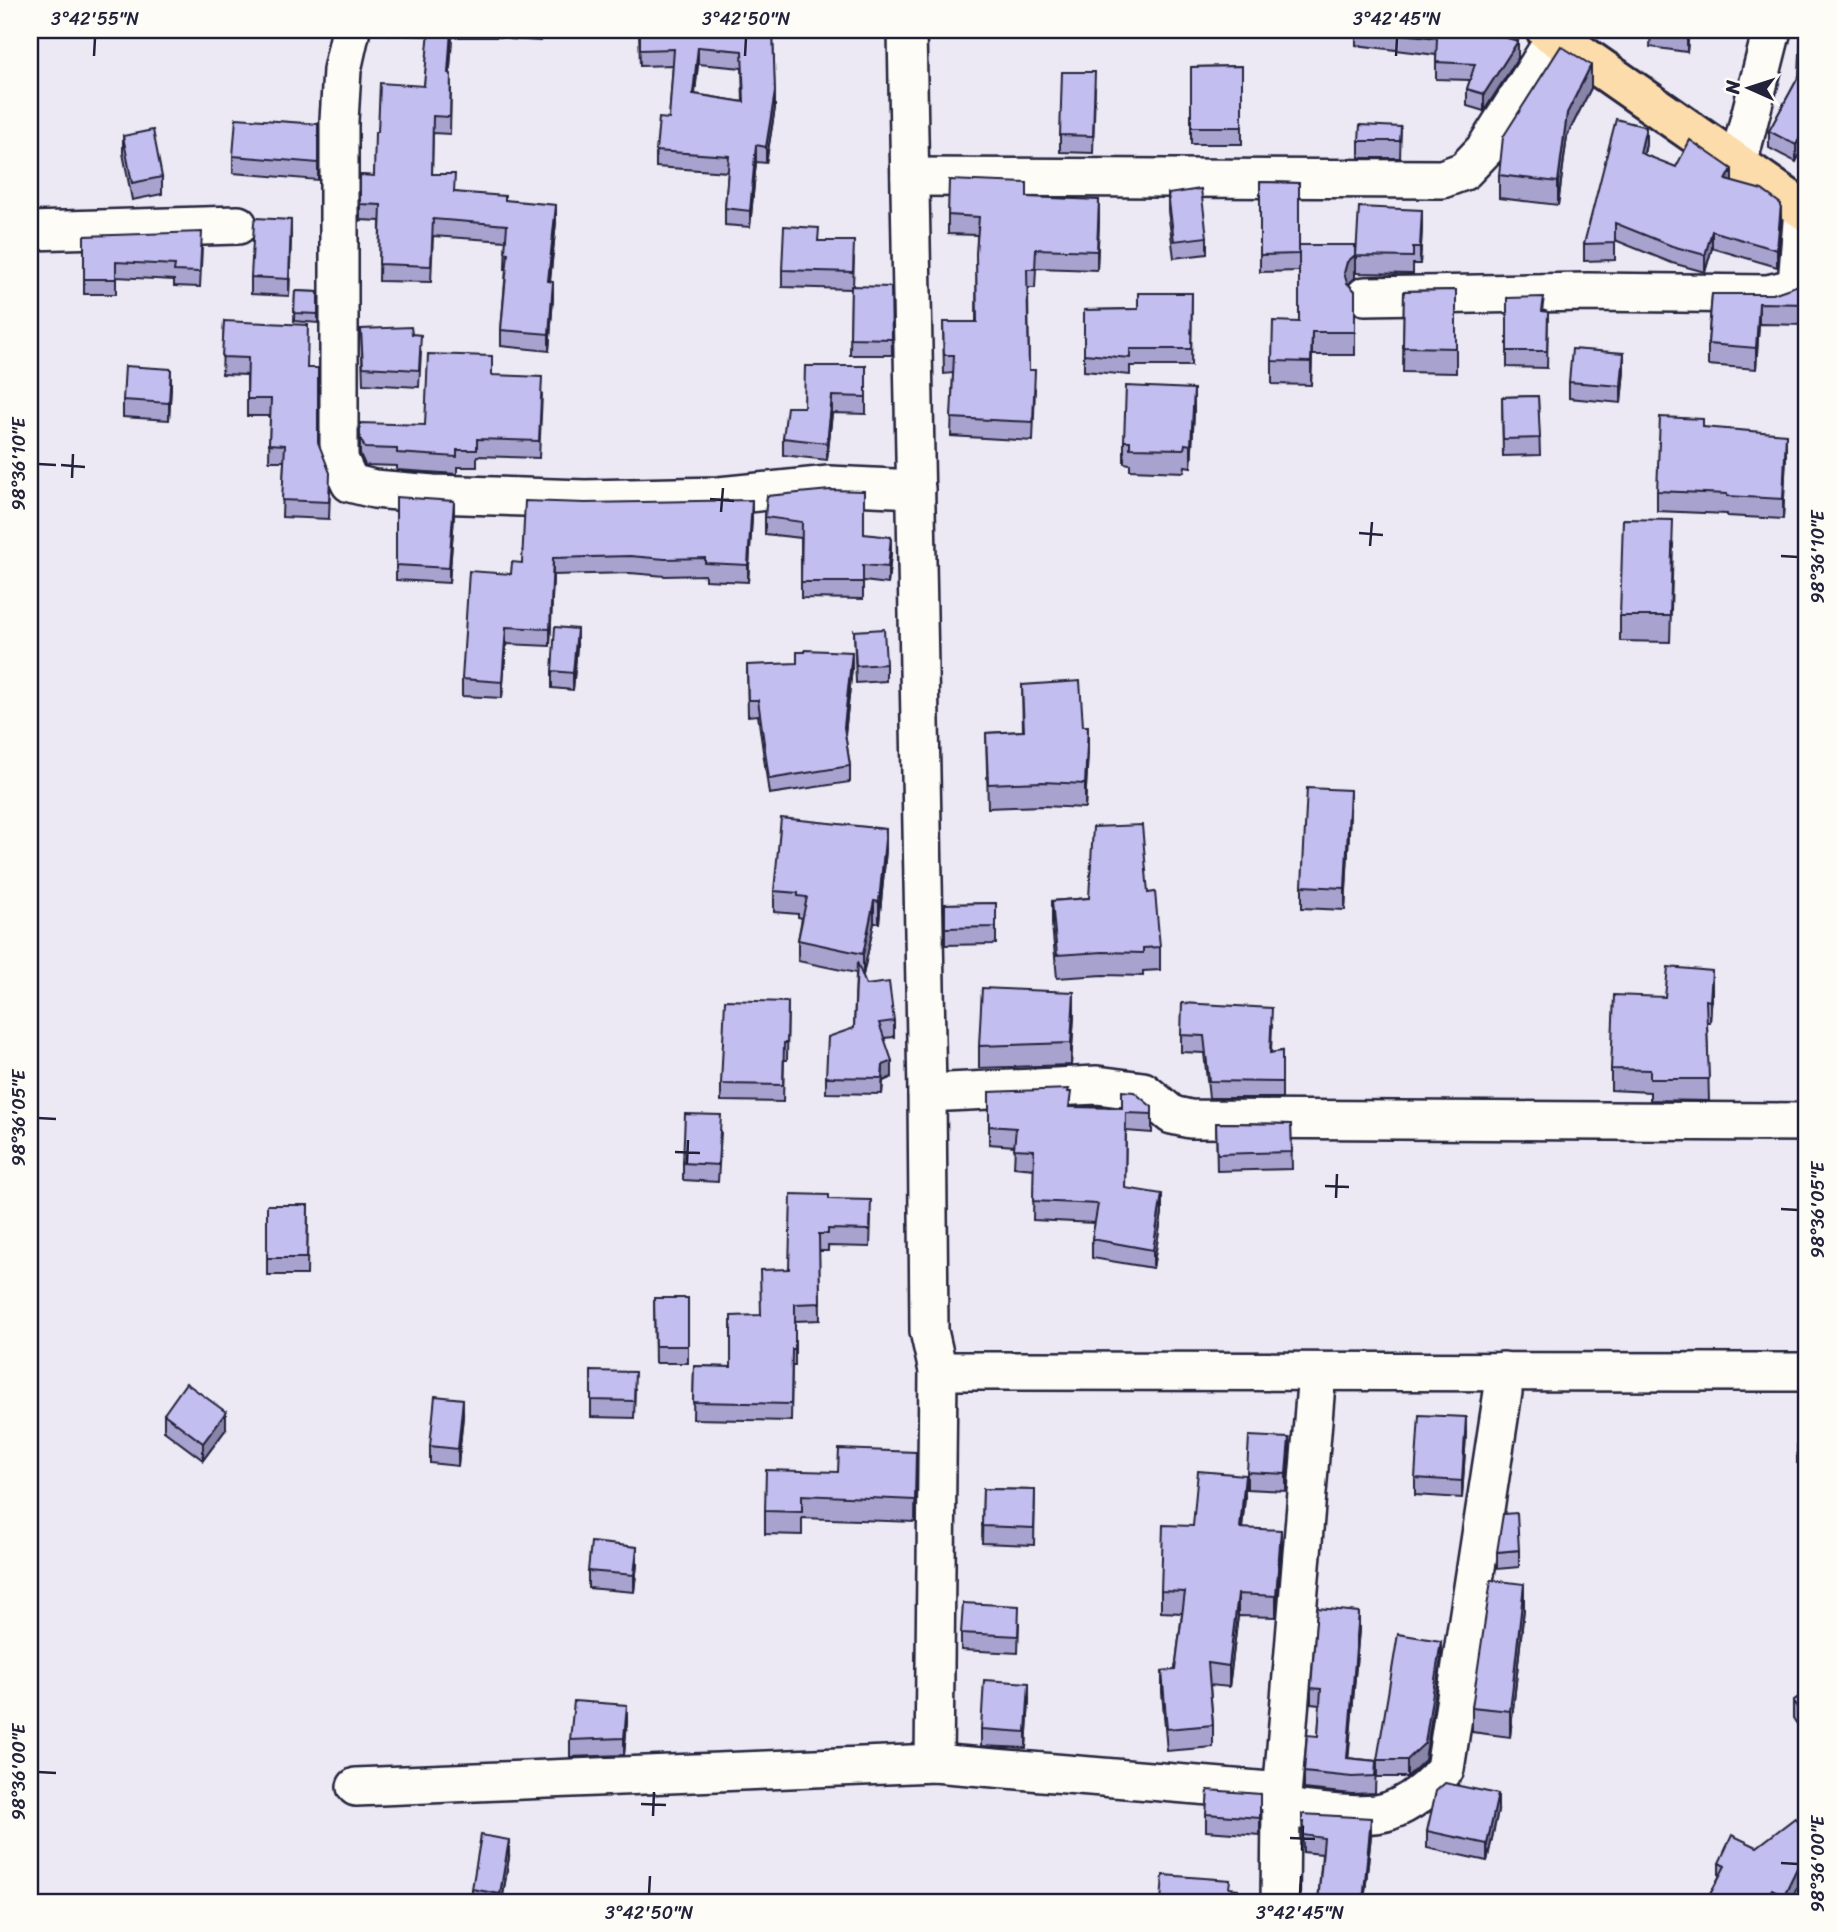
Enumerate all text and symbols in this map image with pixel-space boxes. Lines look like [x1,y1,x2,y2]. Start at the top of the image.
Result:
text: 3°42'55"N [51,3,139,35]
text: 3°42'50"N [702,3,791,35]
text: 3°42'45"N [1353,3,1442,35]
north arrow [1714,52,1784,122]
text: N [1716,79,1749,96]
text: 98°36'10"E [3,417,35,510]
text: 98°36'10"E [1802,510,1834,603]
text: 98°36'05"E [3,1069,35,1166]
text: 98°36'05"E [1802,1161,1834,1258]
text: 98°36'00"E [3,1723,35,1820]
text: 98°36'00"E [1802,1815,1834,1912]
text: 3°42'50"N [605,1897,694,1929]
text: 3°42'45"N [1256,1897,1345,1929]

